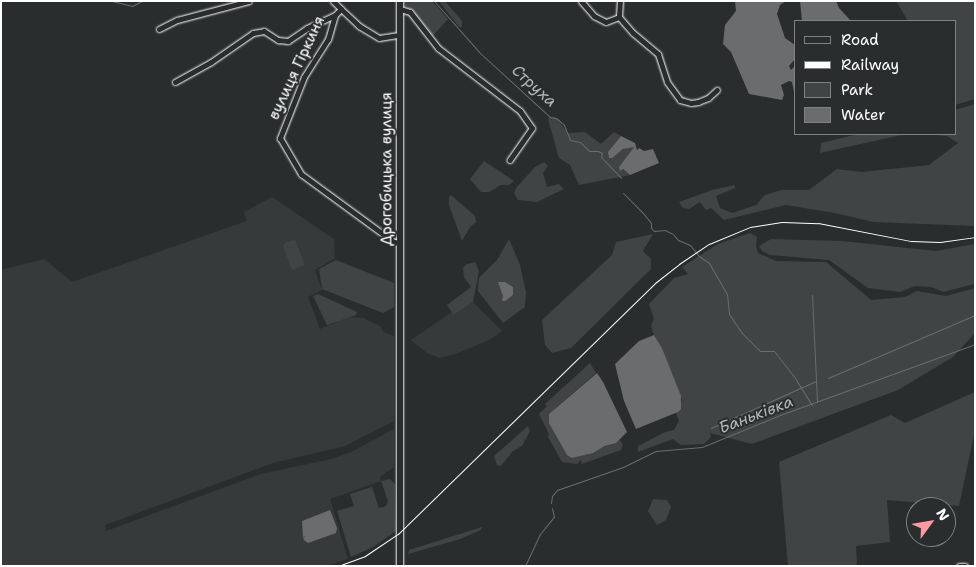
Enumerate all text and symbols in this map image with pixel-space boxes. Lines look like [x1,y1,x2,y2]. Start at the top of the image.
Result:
street label: вулиця Гіркиня [265,13,329,123]
legend [794,20,956,135]
text: Road [841,30,879,50]
text: Railway [841,55,899,75]
water label: Струха [508,61,560,111]
text: Park [841,80,873,100]
street label: Дрогобицька вулиця [378,92,396,246]
text: Water [841,105,885,125]
water label: Баньківка [716,392,796,438]
north arrow [906,497,956,547]
text: N [932,505,953,524]

